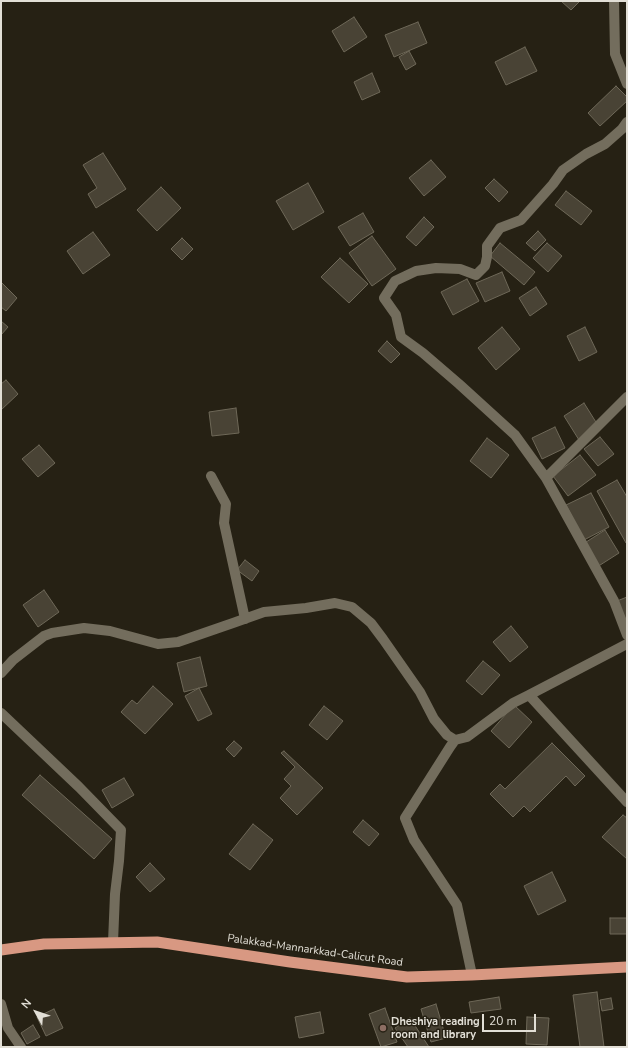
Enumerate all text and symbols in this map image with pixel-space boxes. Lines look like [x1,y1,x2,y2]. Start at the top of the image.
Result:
street label: Palakkad-Mannarkkad-Calicut Road [226,932,404,970]
north arrow [16,992,56,1032]
text: N [18,996,35,1012]
scale bar [484,1006,538,1032]
text: 20 m [489,1013,517,1029]
place label: Dheshiya reading room and library [391,1015,480,1041]
marker: Dheshiya reading room and library [378,1023,388,1033]

